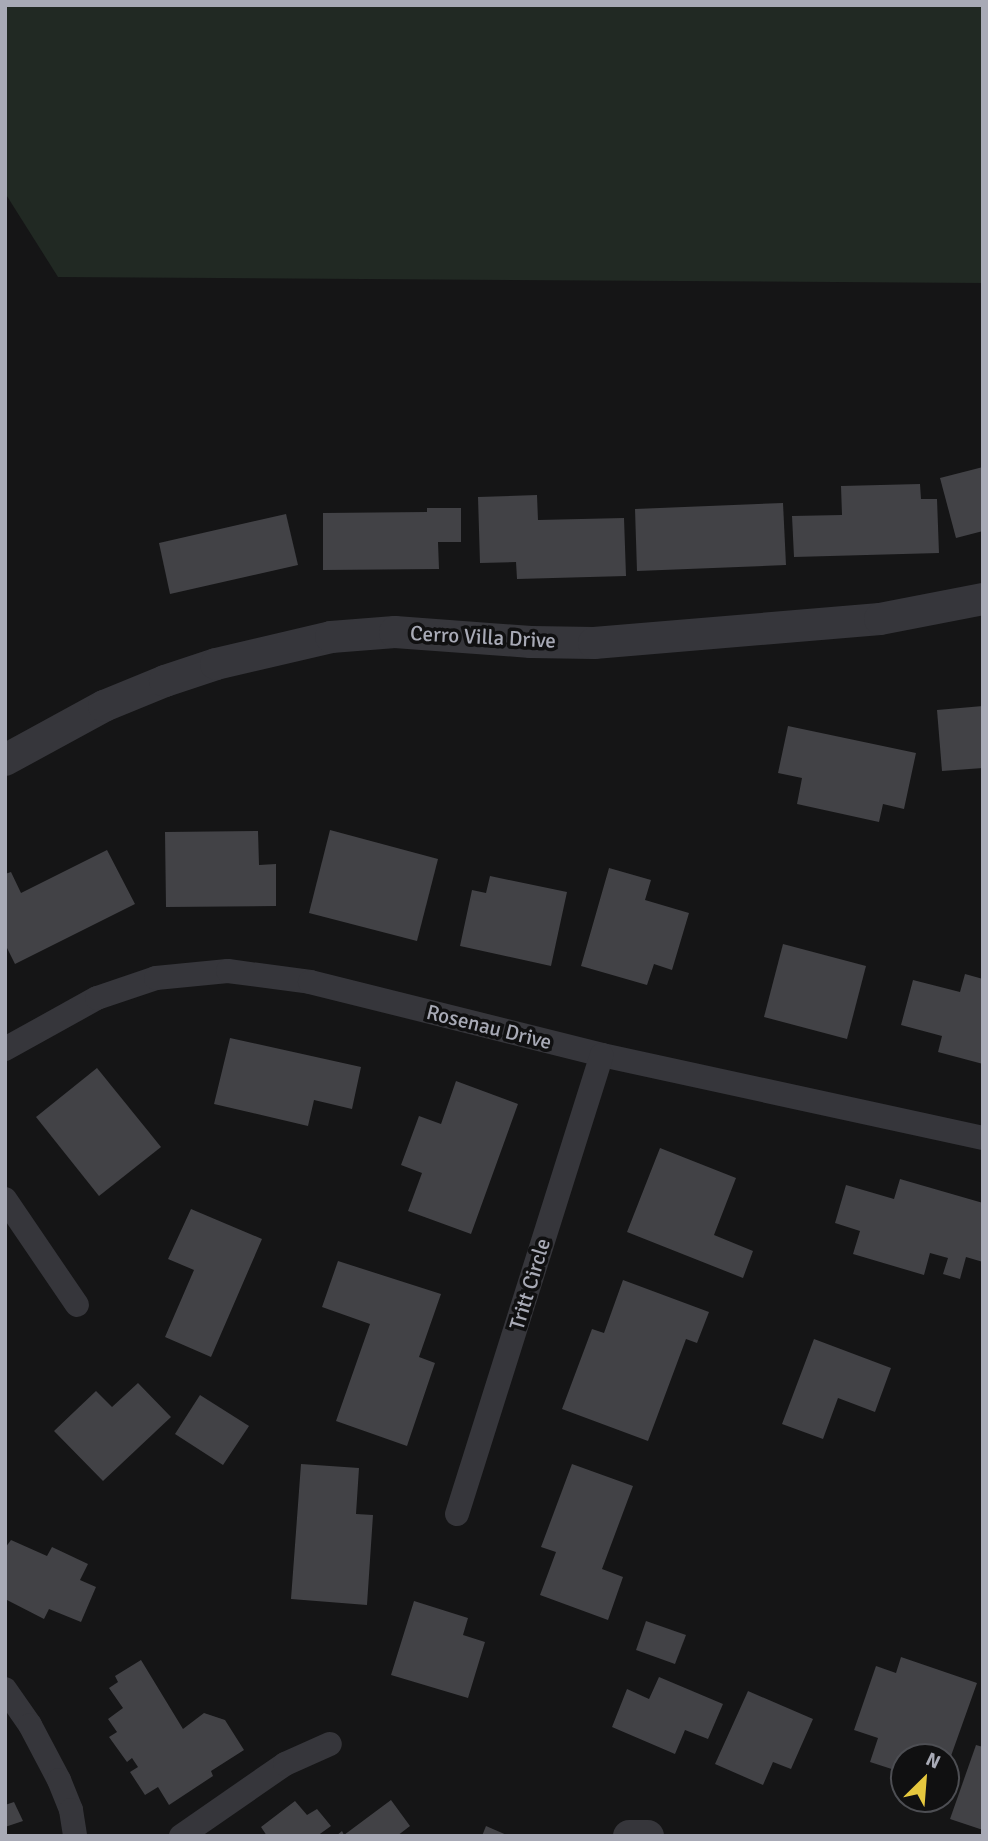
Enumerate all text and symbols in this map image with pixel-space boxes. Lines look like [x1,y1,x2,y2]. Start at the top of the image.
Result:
street label: Cerro Villa Drive [410,621,556,653]
street label: Rosenau Drive [424,999,554,1055]
street label: Tritt Circle [504,1235,556,1333]
north arrow [890,1743,960,1813]
text: N [922,1747,944,1774]

